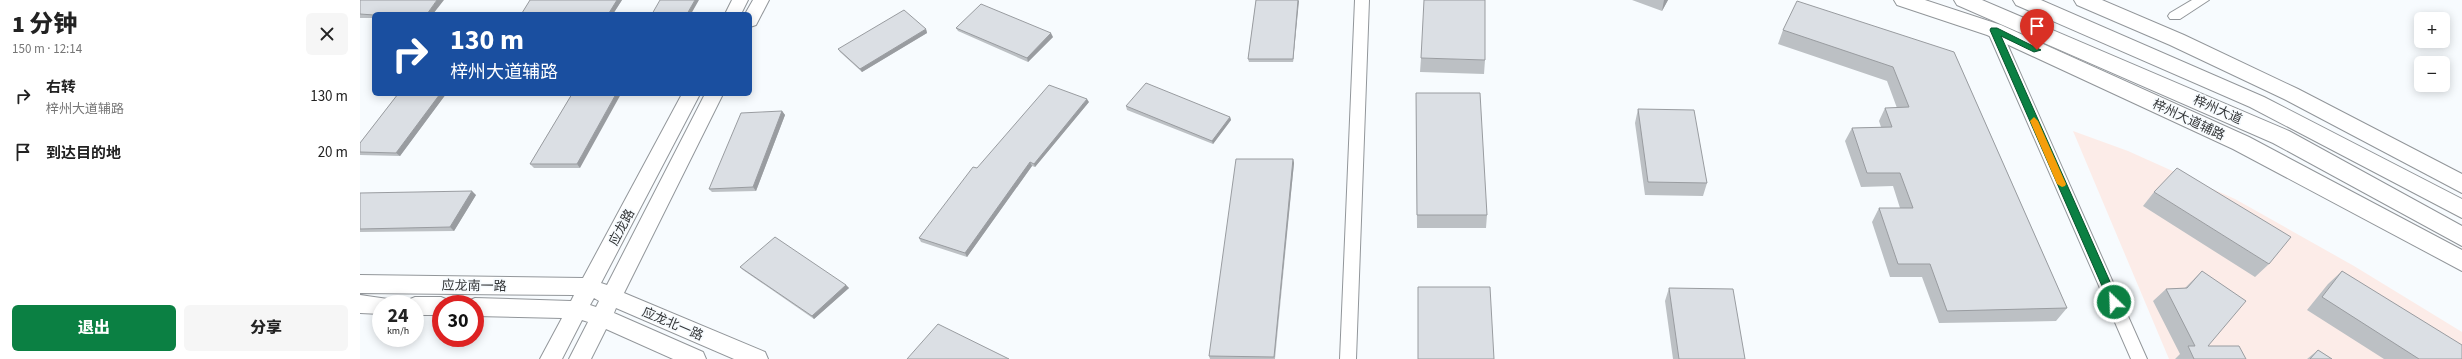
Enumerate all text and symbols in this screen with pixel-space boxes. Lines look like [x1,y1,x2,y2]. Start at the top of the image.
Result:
text: 1 分钟 [12,7,78,42]
pin [2020,9,2054,50]
map controls [2414,12,2450,92]
button: + [2414,12,2450,48]
button: close [306,13,348,55]
icon: arrive [2026,15,2048,37]
text: 130 m [450,20,524,60]
icon: right [384,28,436,80]
text: 150 m · 12:14 [12,40,82,58]
button: − [2414,56,2450,92]
text: 梓州大道辅路 [450,60,558,85]
text: 右转 [46,77,76,98]
icon: right [12,85,34,107]
text: 130 m [310,86,348,107]
street label: 梓州大道 [2190,91,2245,129]
street label: 梓州大道辅路 [2149,95,2228,145]
text: 梓州大道辅路 [46,100,124,118]
icon: arrive [12,141,34,163]
text: 20 m [318,142,348,163]
text: 到达目的地 [46,143,121,164]
street label: 应龙路 [605,206,639,249]
street label: 应龙南一路 [441,276,507,296]
position arrow [2093,281,2135,323]
speed limit sign: 30 [432,295,484,347]
text: 24 [387,302,409,330]
street label: 应龙北一路 [639,303,706,345]
button: 退出 [12,305,176,351]
button: 分享 [184,305,348,351]
text: km/h [387,324,409,338]

